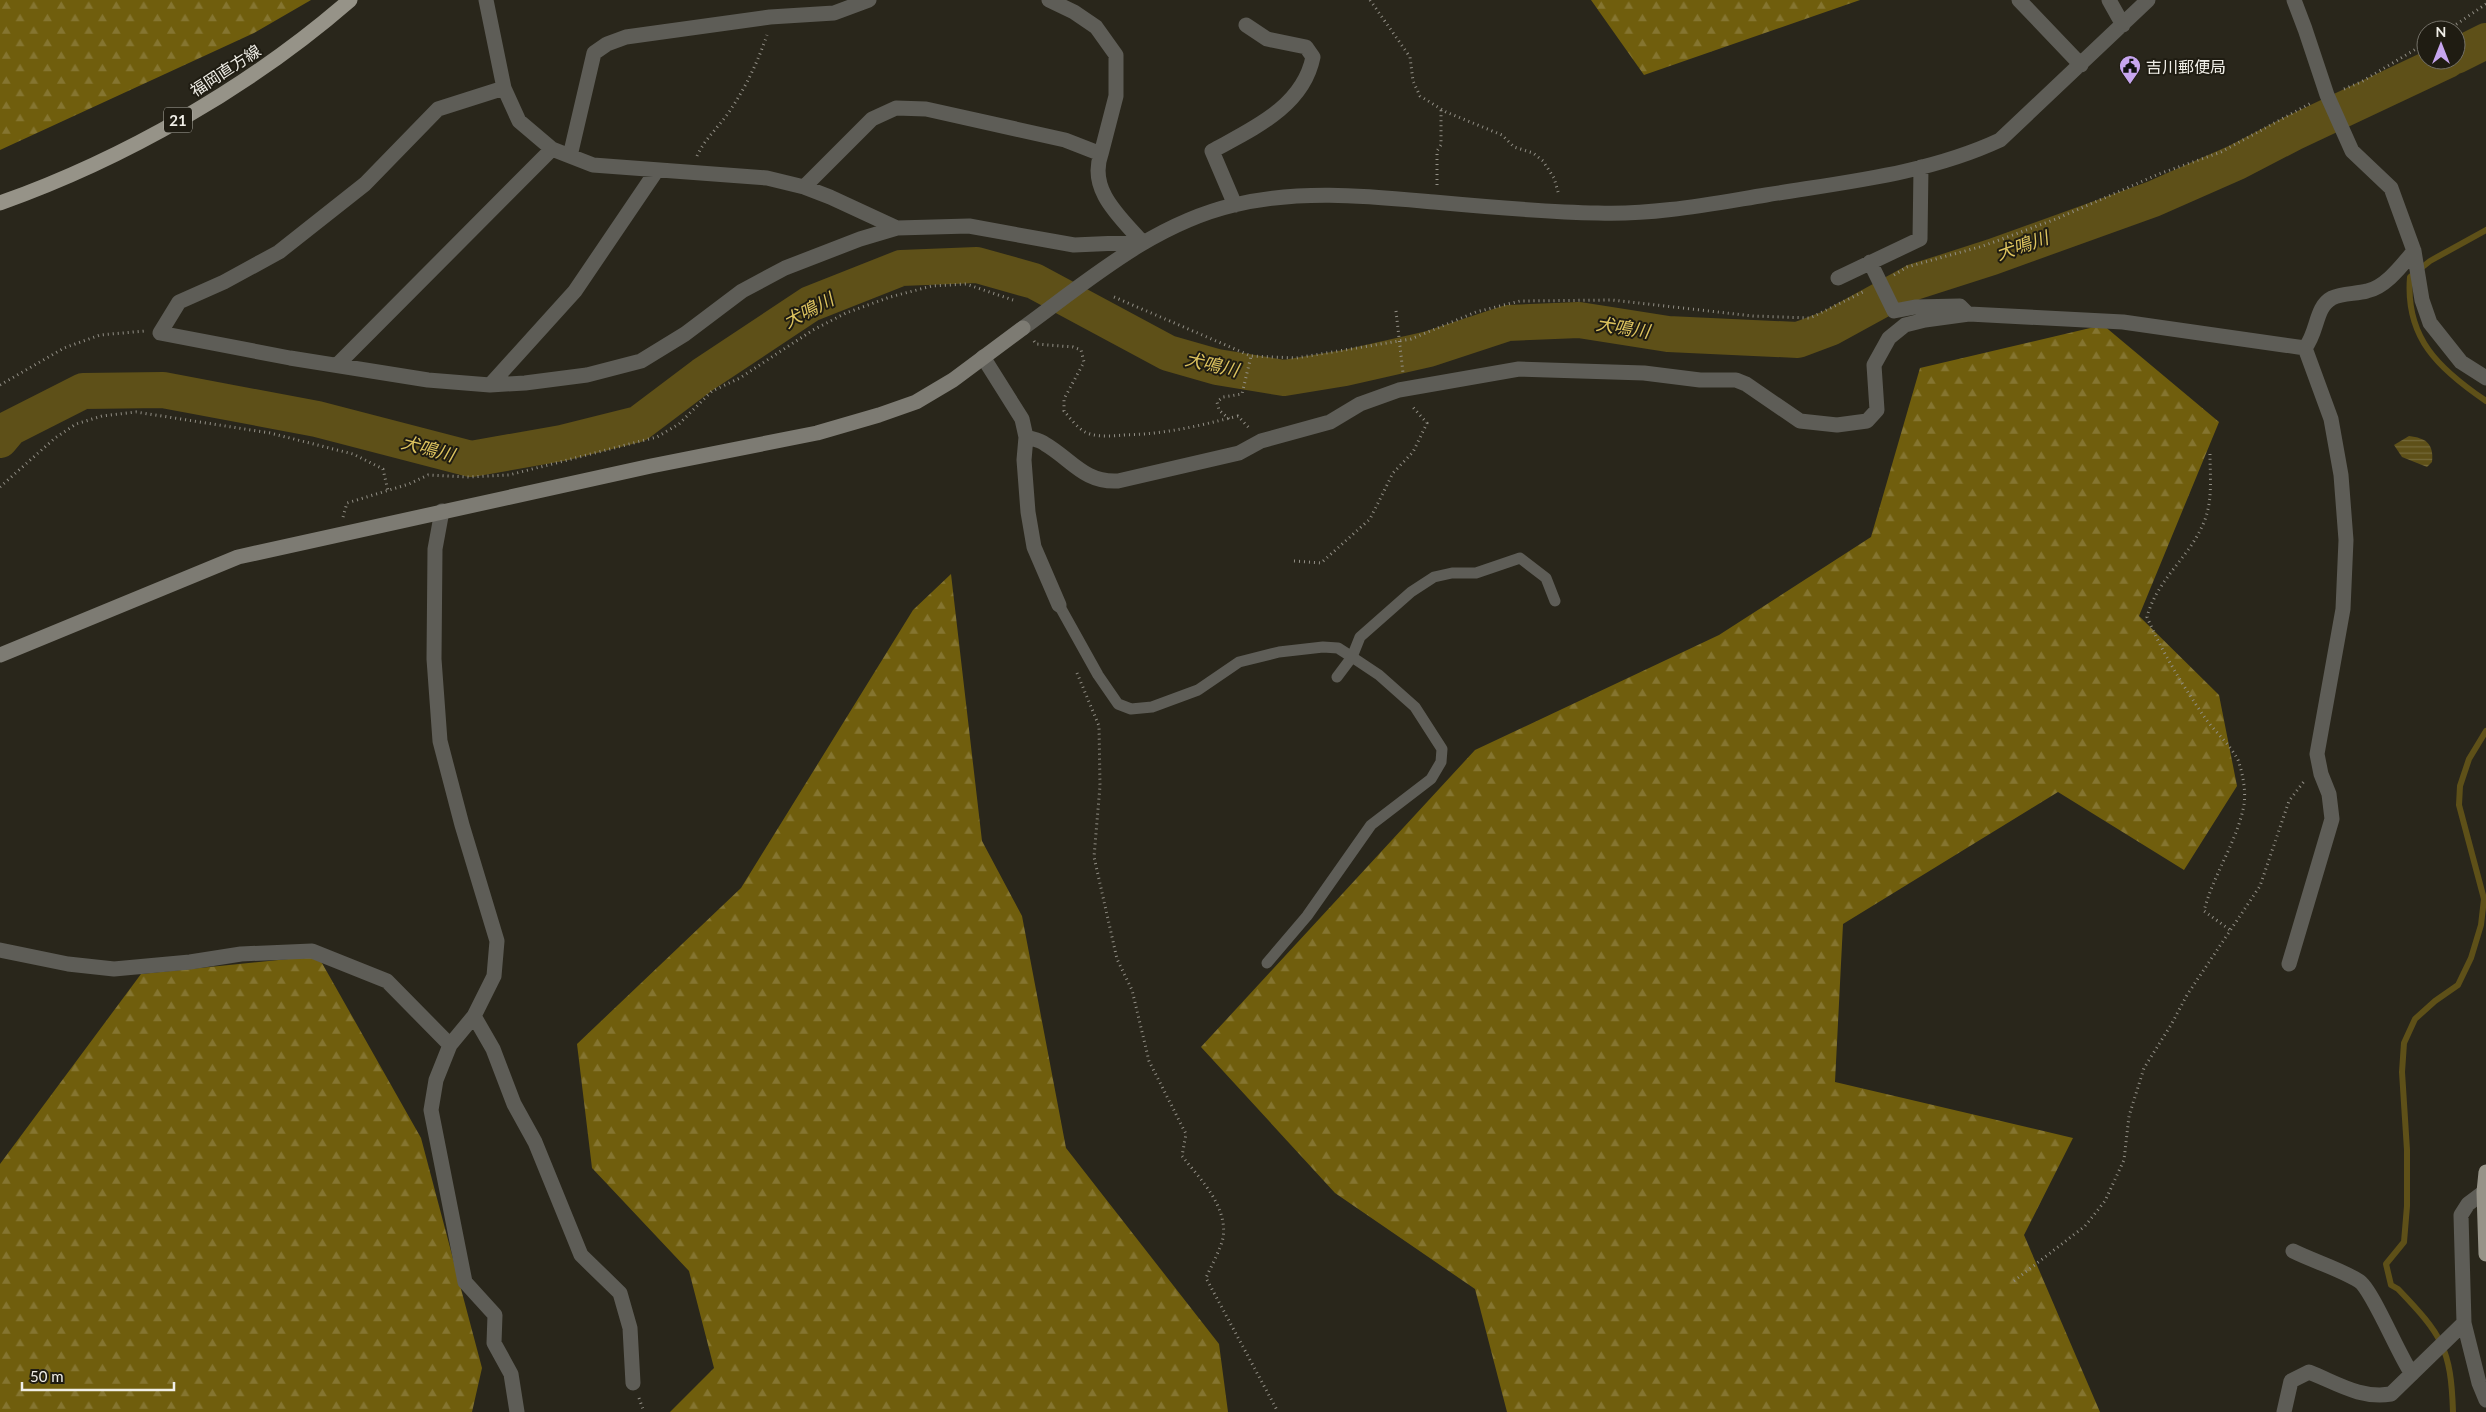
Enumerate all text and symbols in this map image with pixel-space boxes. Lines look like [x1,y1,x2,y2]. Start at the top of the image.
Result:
north arrow [2416,20,2466,70]
text: N [2436,23,2446,40]
street label: 福岡直方線 [186,40,264,100]
public building icon: 吉川郵便局 [2118,54,2142,85]
place label: 吉川郵便局 [2146,57,2226,76]
road number: 21 [164,108,192,132]
water label: 犬鳴川 [1993,225,2053,264]
water label: 犬鳴川 [779,287,839,332]
water label: 犬鳴川 [1595,312,1653,342]
water label: 犬鳴川 [1183,347,1243,381]
water label: 犬鳴川 [399,430,459,466]
scale bar [22,1360,175,1392]
text: 50 m [30,1367,64,1385]

